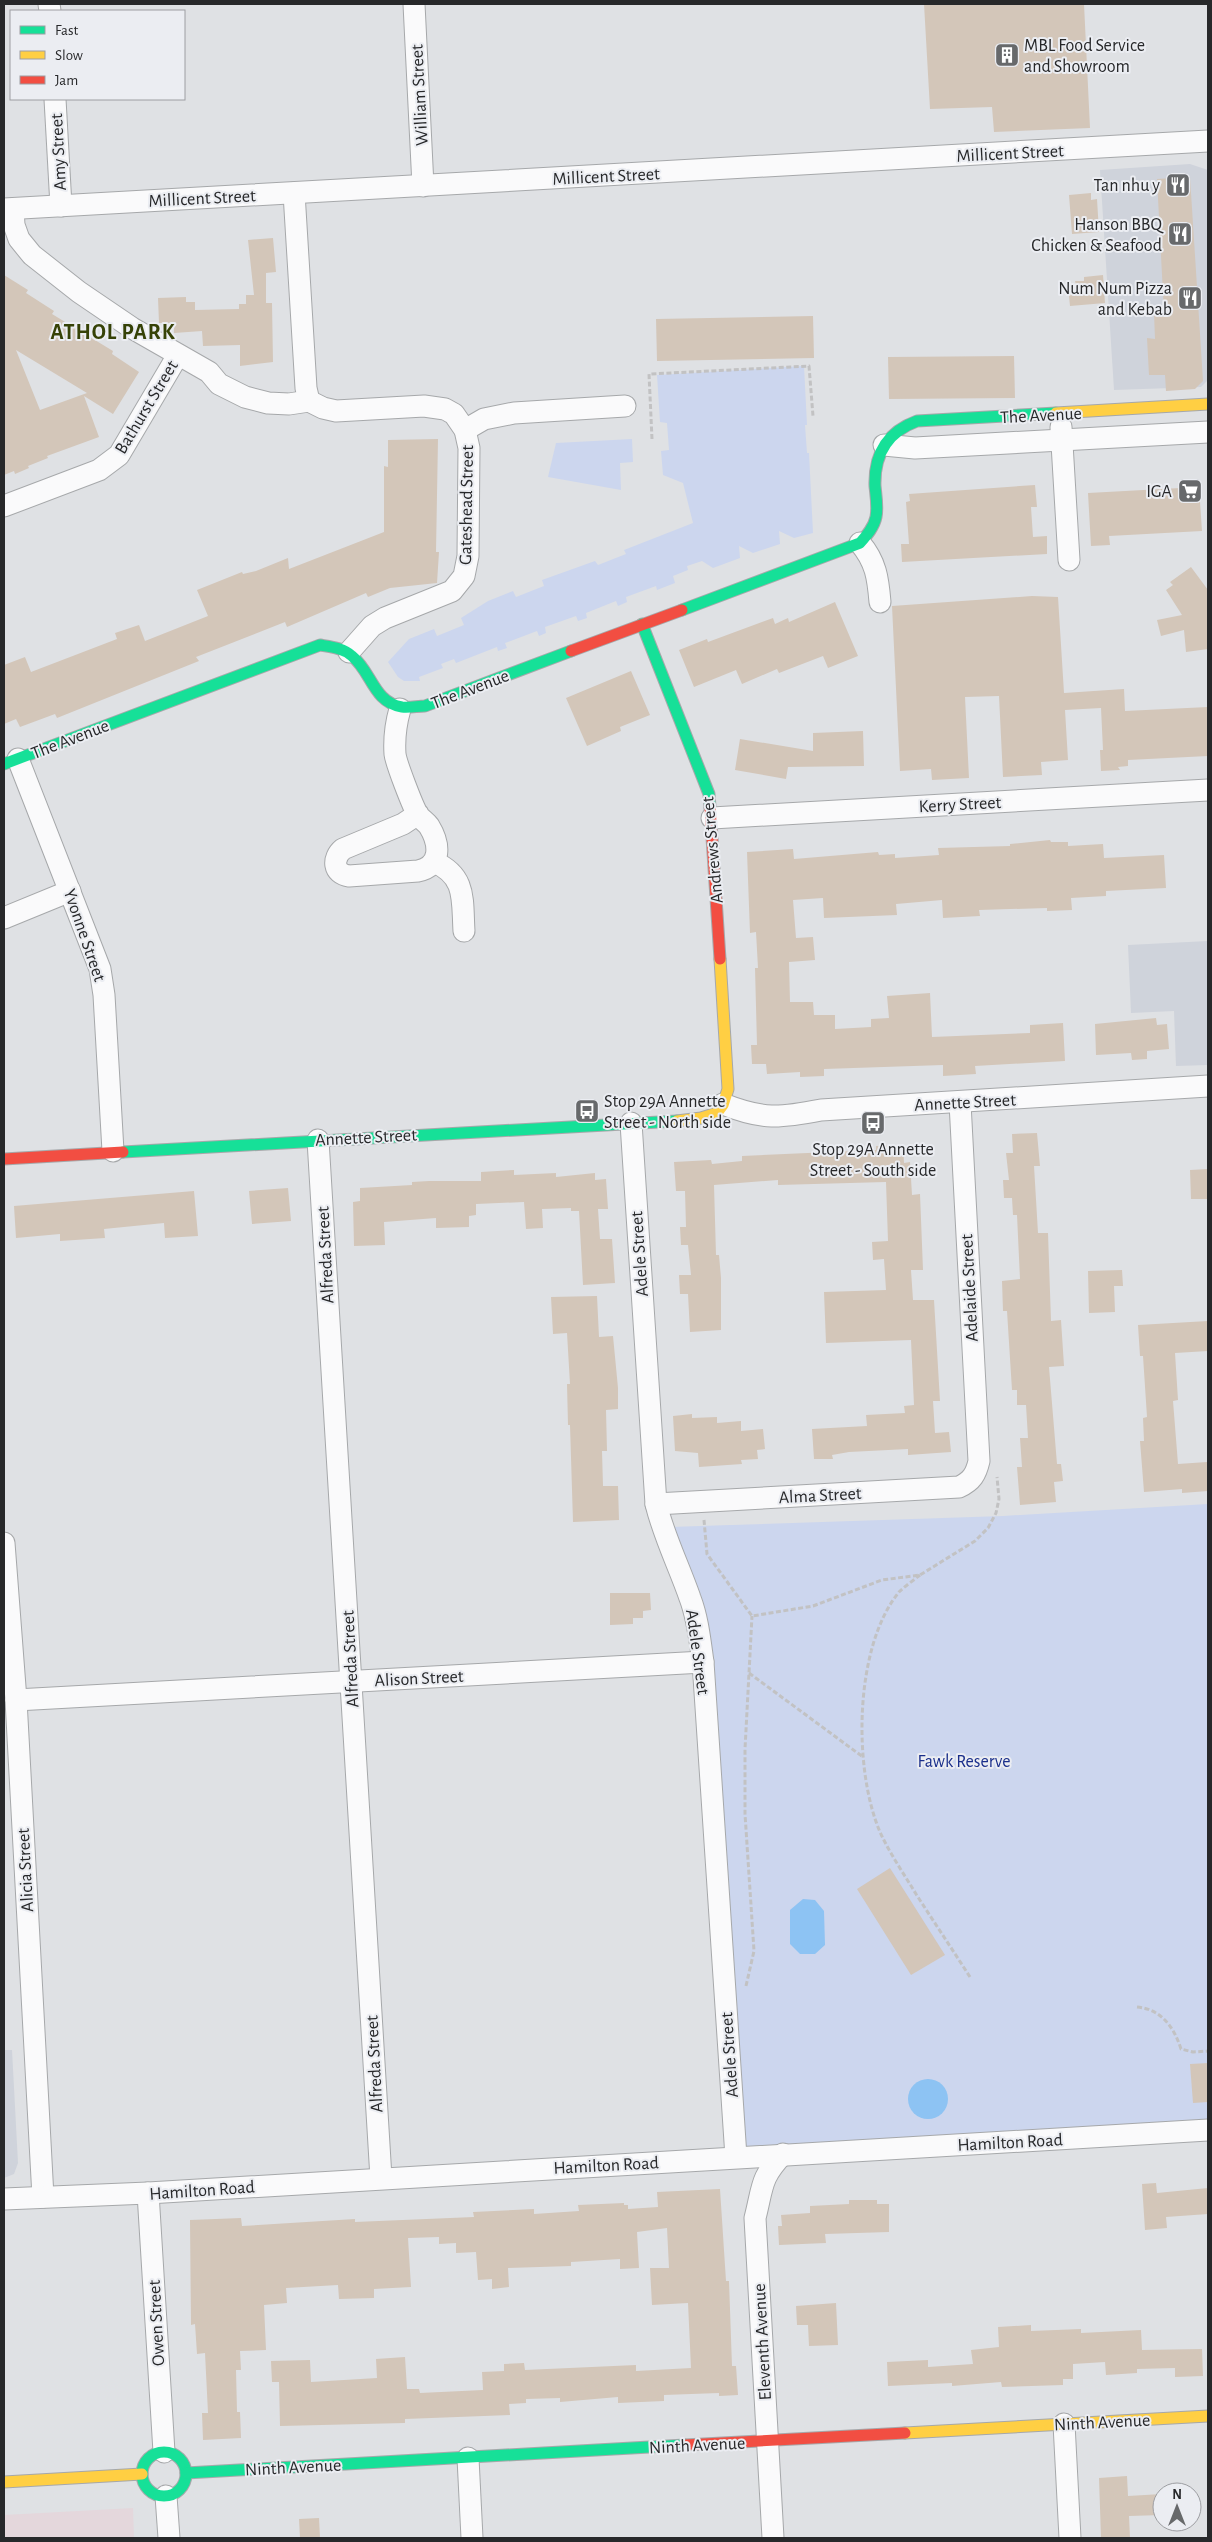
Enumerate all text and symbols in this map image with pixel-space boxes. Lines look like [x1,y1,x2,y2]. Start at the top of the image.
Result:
legend [10,10,185,100]
text: Fast [55,23,79,38]
place label: MBL Food Service and Showroom [1024,37,1145,76]
building icon: MBL Food Service and Showroom [994,42,1020,68]
street label: William Street [408,44,432,146]
text: Slow [55,48,83,63]
text: Jam [55,73,78,88]
street label: Amy Street [48,113,70,191]
street label: Millicent Street [956,142,1064,166]
street label: Millicent Street [552,165,660,189]
restaurant icon: Tan nhu y [1165,172,1191,198]
place label: Tan nhu y [1093,177,1160,195]
street label: Millicent Street [148,187,256,211]
place label: Hanson BBQ Chicken & Seafood [1031,216,1164,255]
restaurant icon: Hanson BBQ Chicken & Seafood [1167,221,1193,247]
place label: Num Num Pizza and Kebab [1058,280,1172,319]
restaurant icon: Num Num Pizza and Kebab [1177,285,1203,311]
district label: ATHOL PARK [50,321,176,343]
street label: Bathurst Street [112,357,182,457]
street label: The Avenue [1000,405,1082,427]
street label: Gateshead Street [457,445,477,565]
supermarket icon: IGA [1177,478,1203,504]
place label: IGA [1146,483,1173,501]
street label: The Avenue [429,667,512,713]
street label: The Avenue [29,717,112,763]
street label: Kerry Street [918,794,1002,816]
street label: Andrews Street [699,796,727,904]
street label: Yvonne Street [60,887,108,984]
street label: Annette Street [914,1091,1017,1115]
place label: Stop 29A Annette Street - North side [604,1093,731,1132]
bus stop icon: Stop 29A Annette Street - North side [574,1098,600,1124]
bus stop icon: Stop 29A Annette Street - South side [860,1110,886,1136]
street label: Annette Street [315,1126,418,1150]
place label: Stop 29A Annette Street - South side [810,1141,936,1180]
street label: Alfreda Street [314,1206,338,1304]
street label: Adele Street [628,1210,652,1297]
street label: Adelaide Street [958,1233,982,1342]
street label: Alma Street [778,1485,862,1507]
street label: Adele Street [682,1608,712,1696]
street label: Alfreda Street [339,1610,363,1708]
street label: Alison Street [374,1668,464,1690]
park label: Fawk Reserve [918,1753,1010,1771]
street label: Alicia Street [15,1827,37,1912]
street label: Adele Street [718,2011,742,2098]
street label: Alfreda Street [363,2015,387,2113]
street label: Hamilton Road [957,2131,1063,2155]
street label: Hamilton Road [553,2154,659,2178]
street label: Hamilton Road [149,2178,255,2204]
street label: Owen Street [146,2279,168,2366]
street label: Eleventh Avenue [751,2283,775,2401]
street label: Ninth Avenue [1053,2411,1151,2435]
street label: Ninth Avenue [648,2434,746,2458]
street label: Ninth Avenue [244,2456,342,2480]
north arrow [1152,2482,1202,2532]
text: N [1172,2488,1182,2502]

